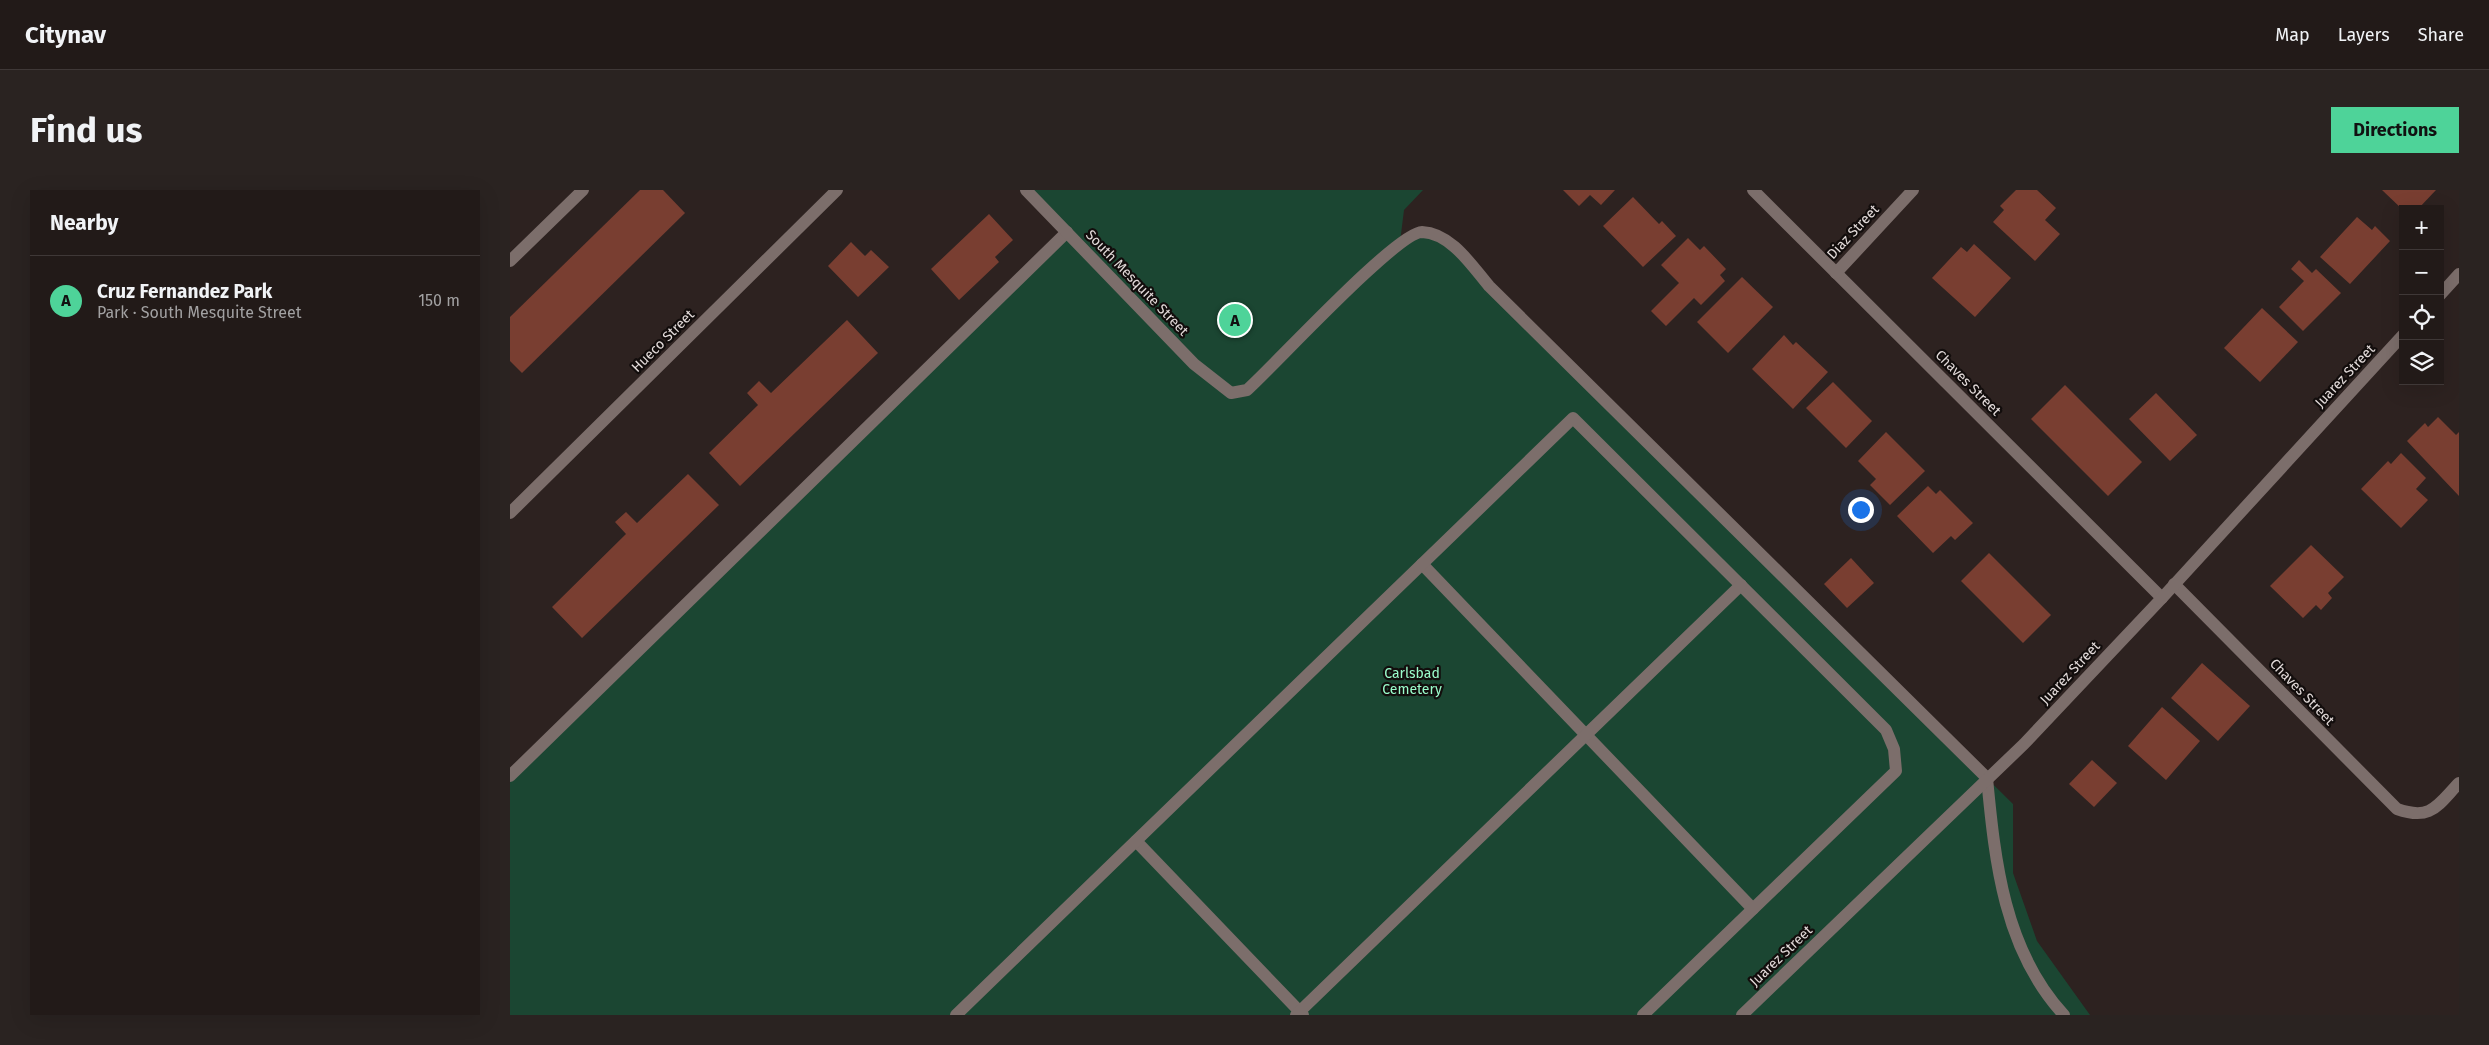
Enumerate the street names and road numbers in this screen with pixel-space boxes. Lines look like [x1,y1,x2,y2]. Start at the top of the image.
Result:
street label: Diaz Street [1823,201,1883,263]
street label: South Mesquite Street [1082,227,1193,340]
street label: Hueco Street [628,305,699,376]
street label: Juarez Street [2311,340,2379,411]
street label: Chaves Street [1932,347,2005,420]
street label: Juarez Street [2036,637,2104,708]
street label: Chaves Street [2266,655,2339,730]
street label: Juarez Street [1746,921,1816,990]

